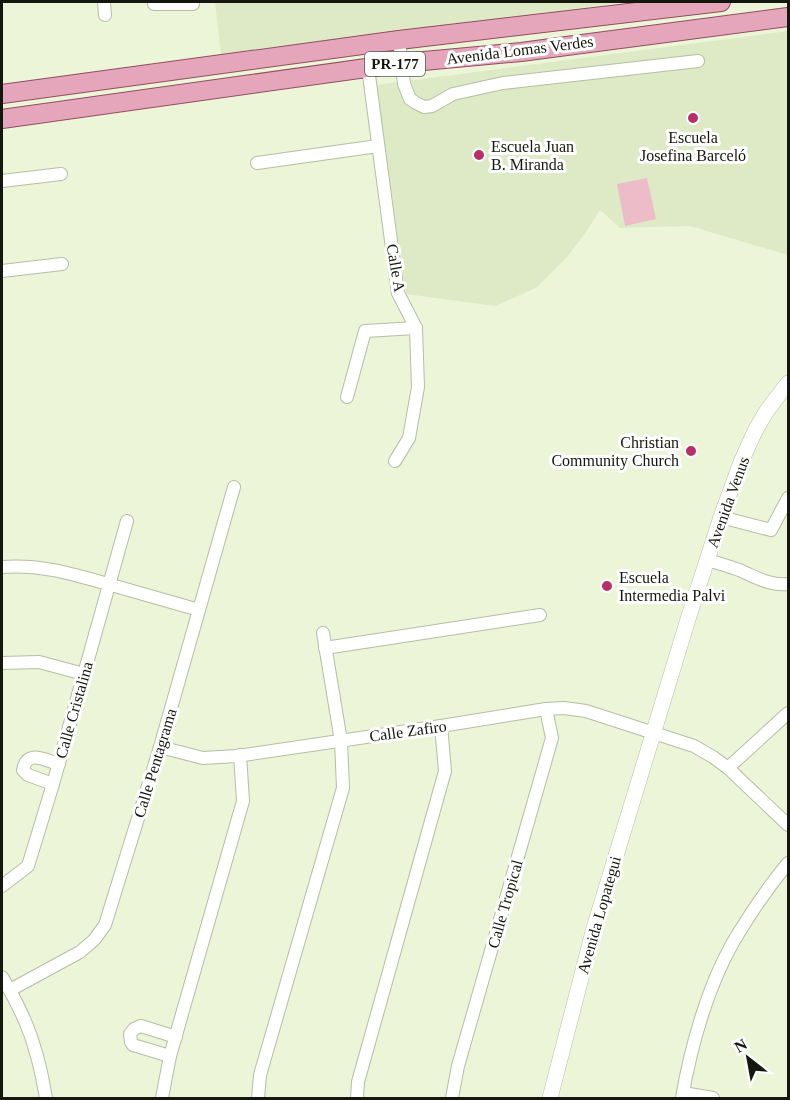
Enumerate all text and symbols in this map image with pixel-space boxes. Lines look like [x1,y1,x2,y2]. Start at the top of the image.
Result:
street label: Avenida Lomas Verdes [446,33,594,67]
road number: PR-177 [365,52,425,76]
marker: Escuela Josefina Barceló [686,111,700,125]
place label: Escuela Josefina Barceló [640,129,746,164]
place label: Escuela Juan B. Miranda [491,138,574,173]
marker: Escuela Juan B. Miranda [472,148,486,162]
street label: Calle A [383,243,409,294]
place label: Christian Community Church [551,434,679,470]
marker: Christian Community Church [684,444,698,458]
street label: Avenida Venus [704,454,752,550]
place label: Escuela Intermedia Palvi [619,569,726,604]
marker: Escuela Intermedia Palvi [600,579,614,593]
street label: Calle Cristalina [52,660,96,760]
street label: Calle Pentagrama [130,706,181,820]
street label: Calle Zafiro [368,717,448,745]
street label: Avenida Lopategui [574,854,625,976]
street label: Calle Tropical [484,857,527,950]
north arrow [718,1028,778,1088]
text: N [731,1035,750,1056]

